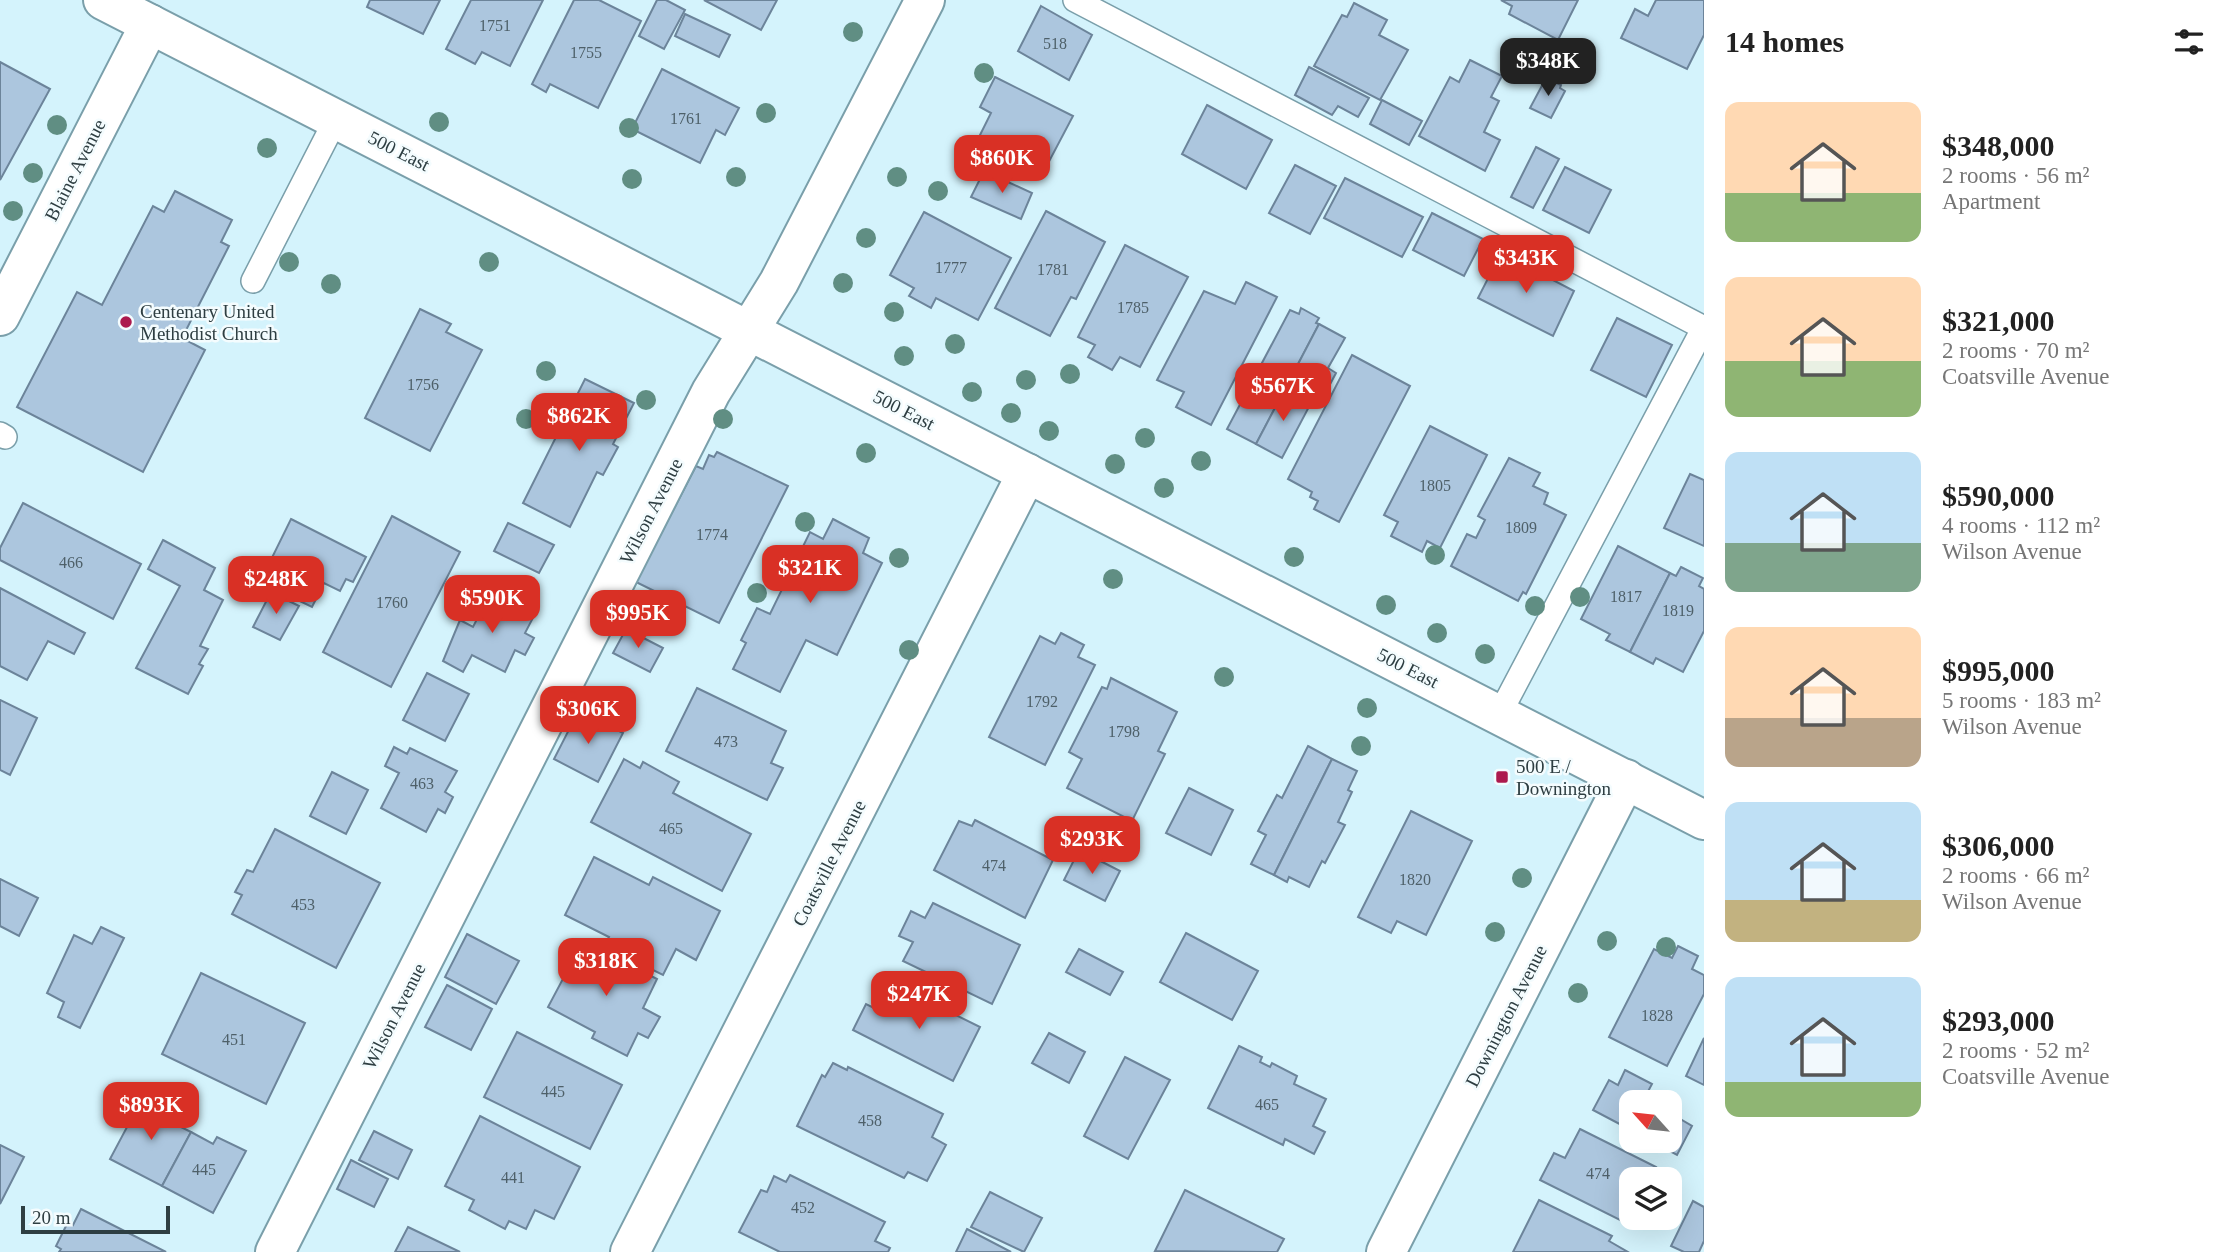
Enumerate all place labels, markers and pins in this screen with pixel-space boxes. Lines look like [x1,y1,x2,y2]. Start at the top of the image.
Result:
pin: $348K [1499,38,1597,98]
pin: $860K [953,136,1051,195]
pin: $343K [1477,236,1575,295]
place label: Centenary United Methodist Church [140,301,278,344]
marker: Centenary United Methodist Church [118,314,134,330]
pin: $567K [1234,364,1332,423]
pin: $862K [530,393,628,453]
pin: $321K [761,546,859,605]
pin: $248K [227,556,325,616]
pin: $590K [443,576,541,635]
pin: $995K [589,590,687,650]
pin: $306K [539,686,637,746]
place label: 500 E / Downington [1516,756,1612,799]
marker: 500 E / Downington [1494,769,1510,785]
pin: $293K [1043,816,1141,876]
pin: $318K [557,939,655,998]
pin: $247K [870,972,968,1031]
pin: $893K [102,1082,200,1142]

